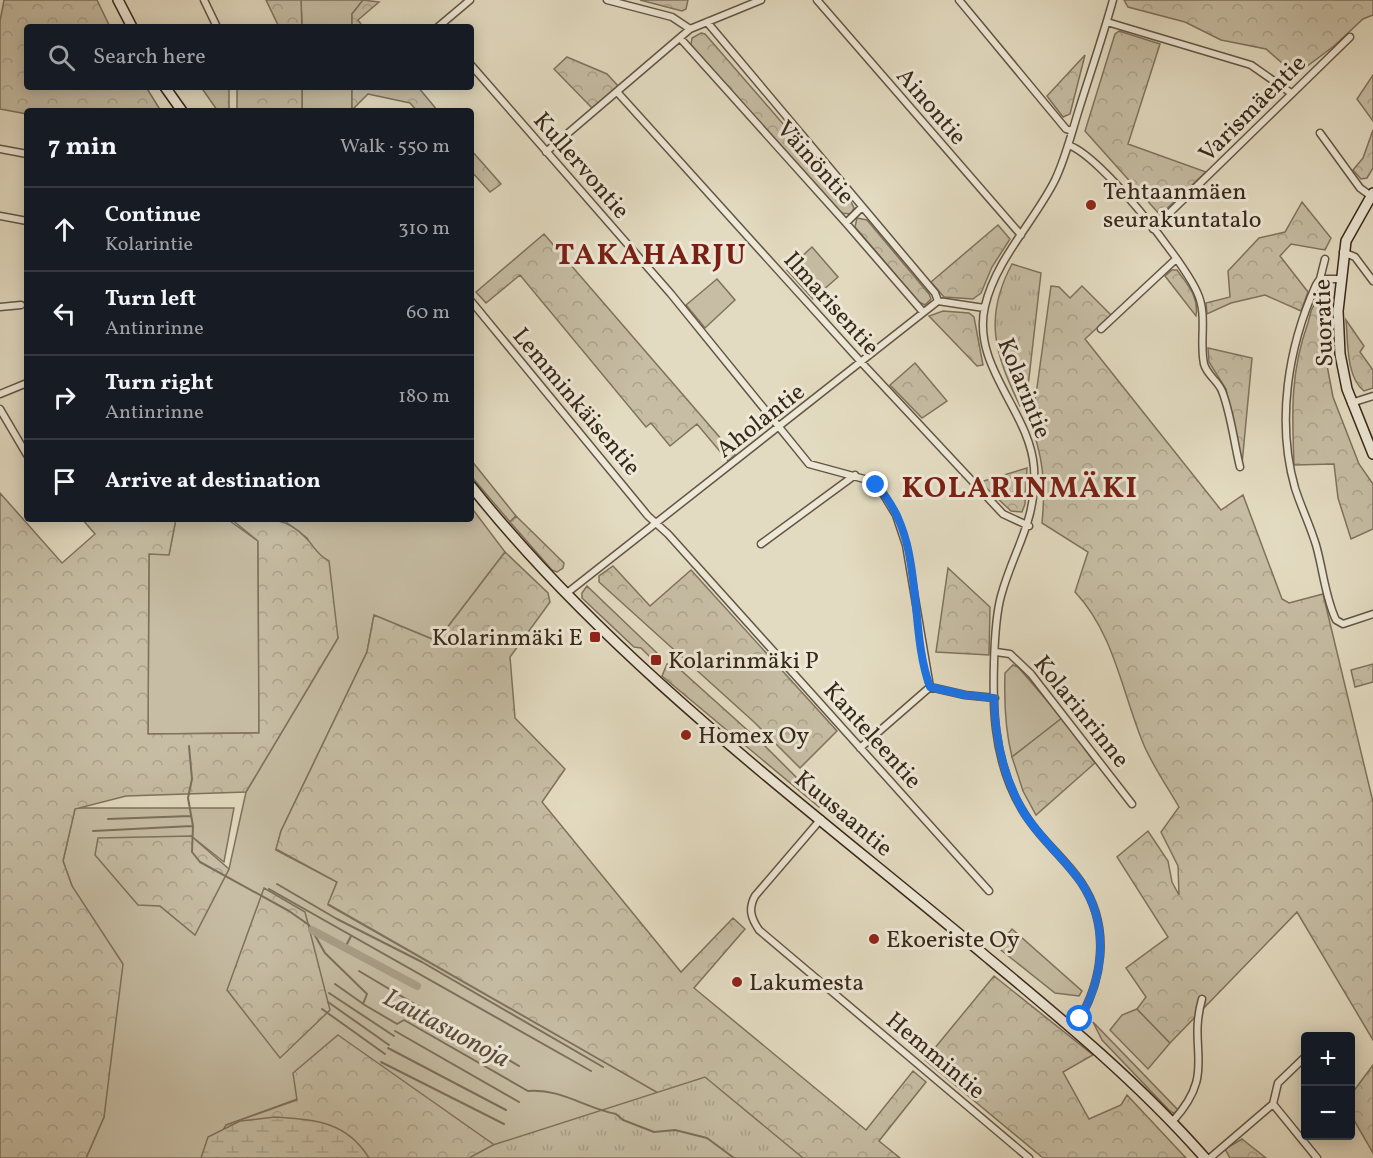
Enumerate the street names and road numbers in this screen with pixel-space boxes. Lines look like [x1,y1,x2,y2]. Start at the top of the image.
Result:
street label: Varismäentie [1192,48,1315,171]
street label: Ainontie [887,61,974,153]
street label: Kullervontie [524,105,637,227]
street label: Väinöntie [768,114,861,213]
street label: Ilmarisentie [775,245,886,364]
street label: Suoratie [1306,278,1344,368]
street label: Lemminkäisentie [503,321,648,484]
street label: Kolarintie [988,333,1059,444]
street label: Aholantie [710,376,813,467]
street label: Kolarinrinne [1024,649,1136,776]
street label: Kanteleentie [814,675,929,797]
street label: Kuusaantie [786,763,899,866]
street label: Hemmintie [878,1005,992,1108]

